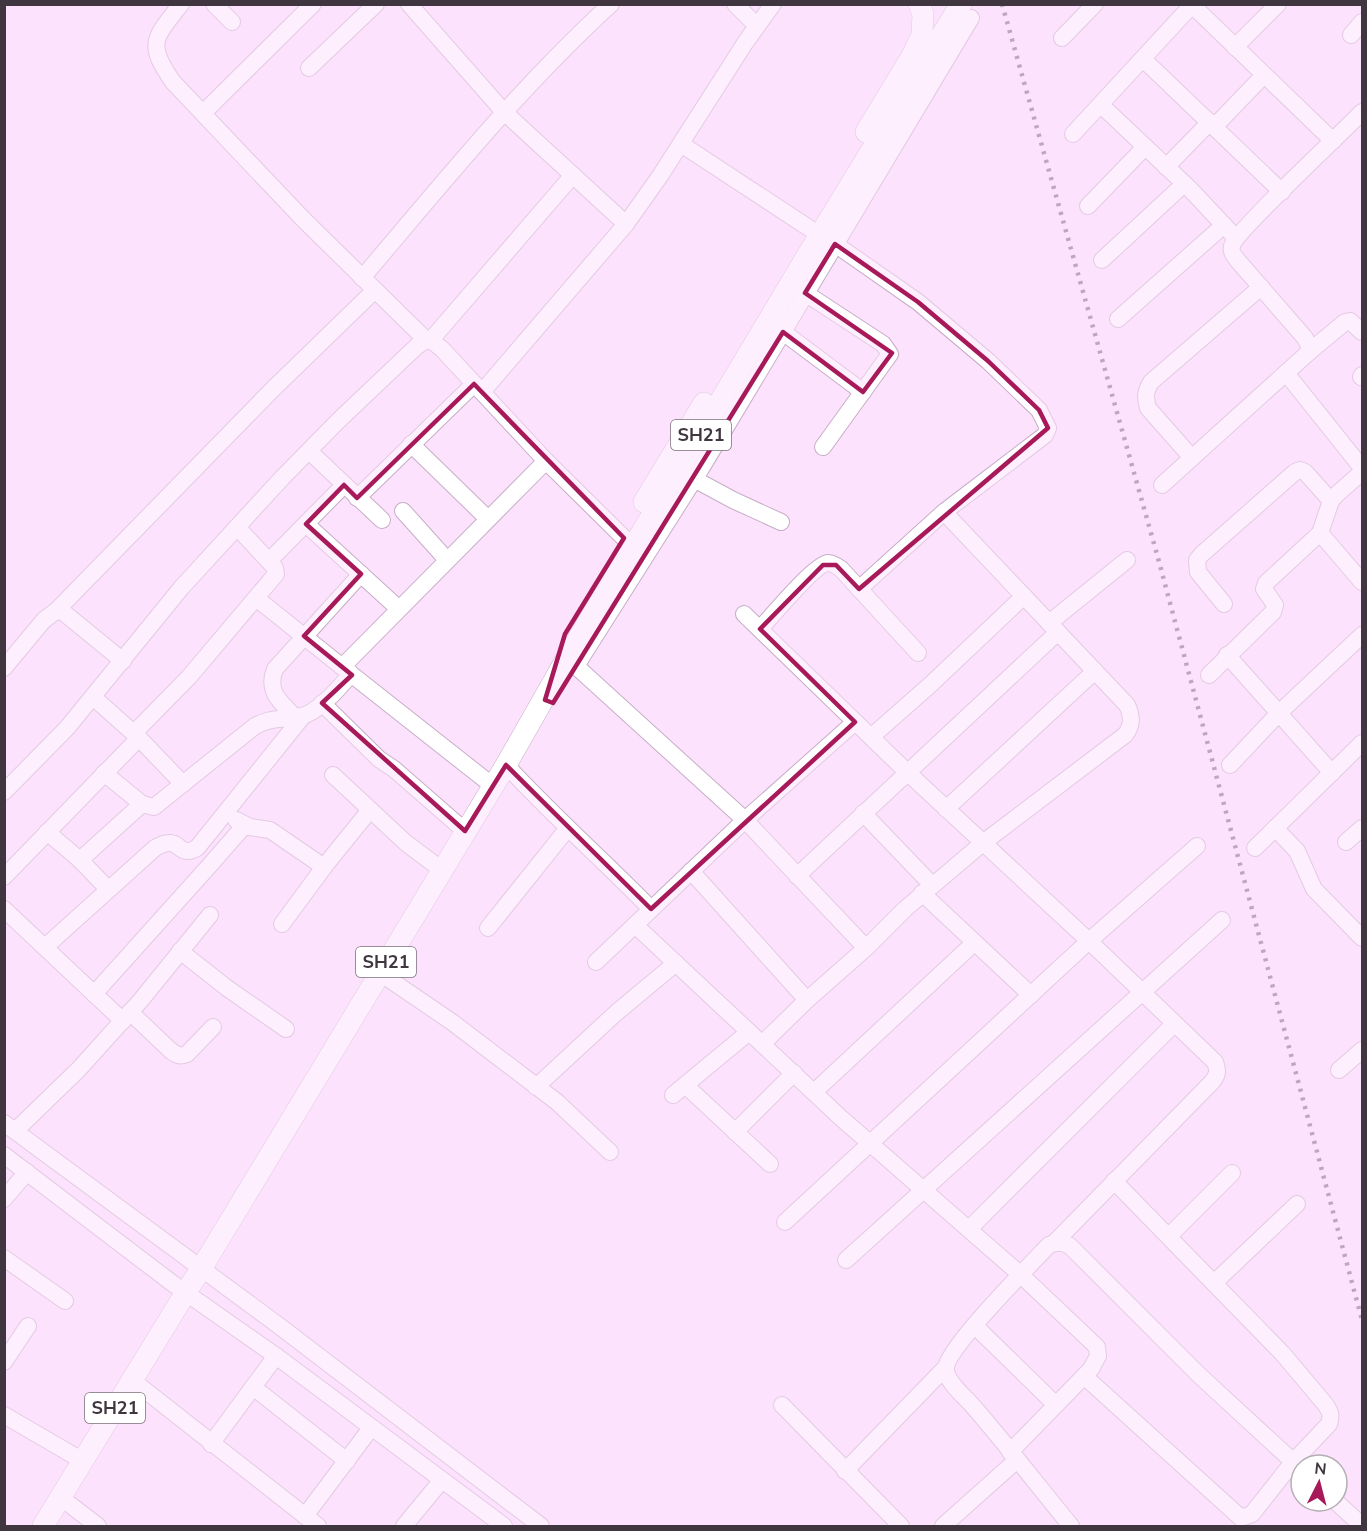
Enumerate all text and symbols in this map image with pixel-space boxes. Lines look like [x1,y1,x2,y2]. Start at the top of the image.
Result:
road number: SH21 [671,420,731,450]
road number: SH21 [356,947,416,977]
road number: SH21 [85,1393,145,1423]
north arrow [1289,1453,1349,1513]
text: N [1313,1458,1328,1481]

